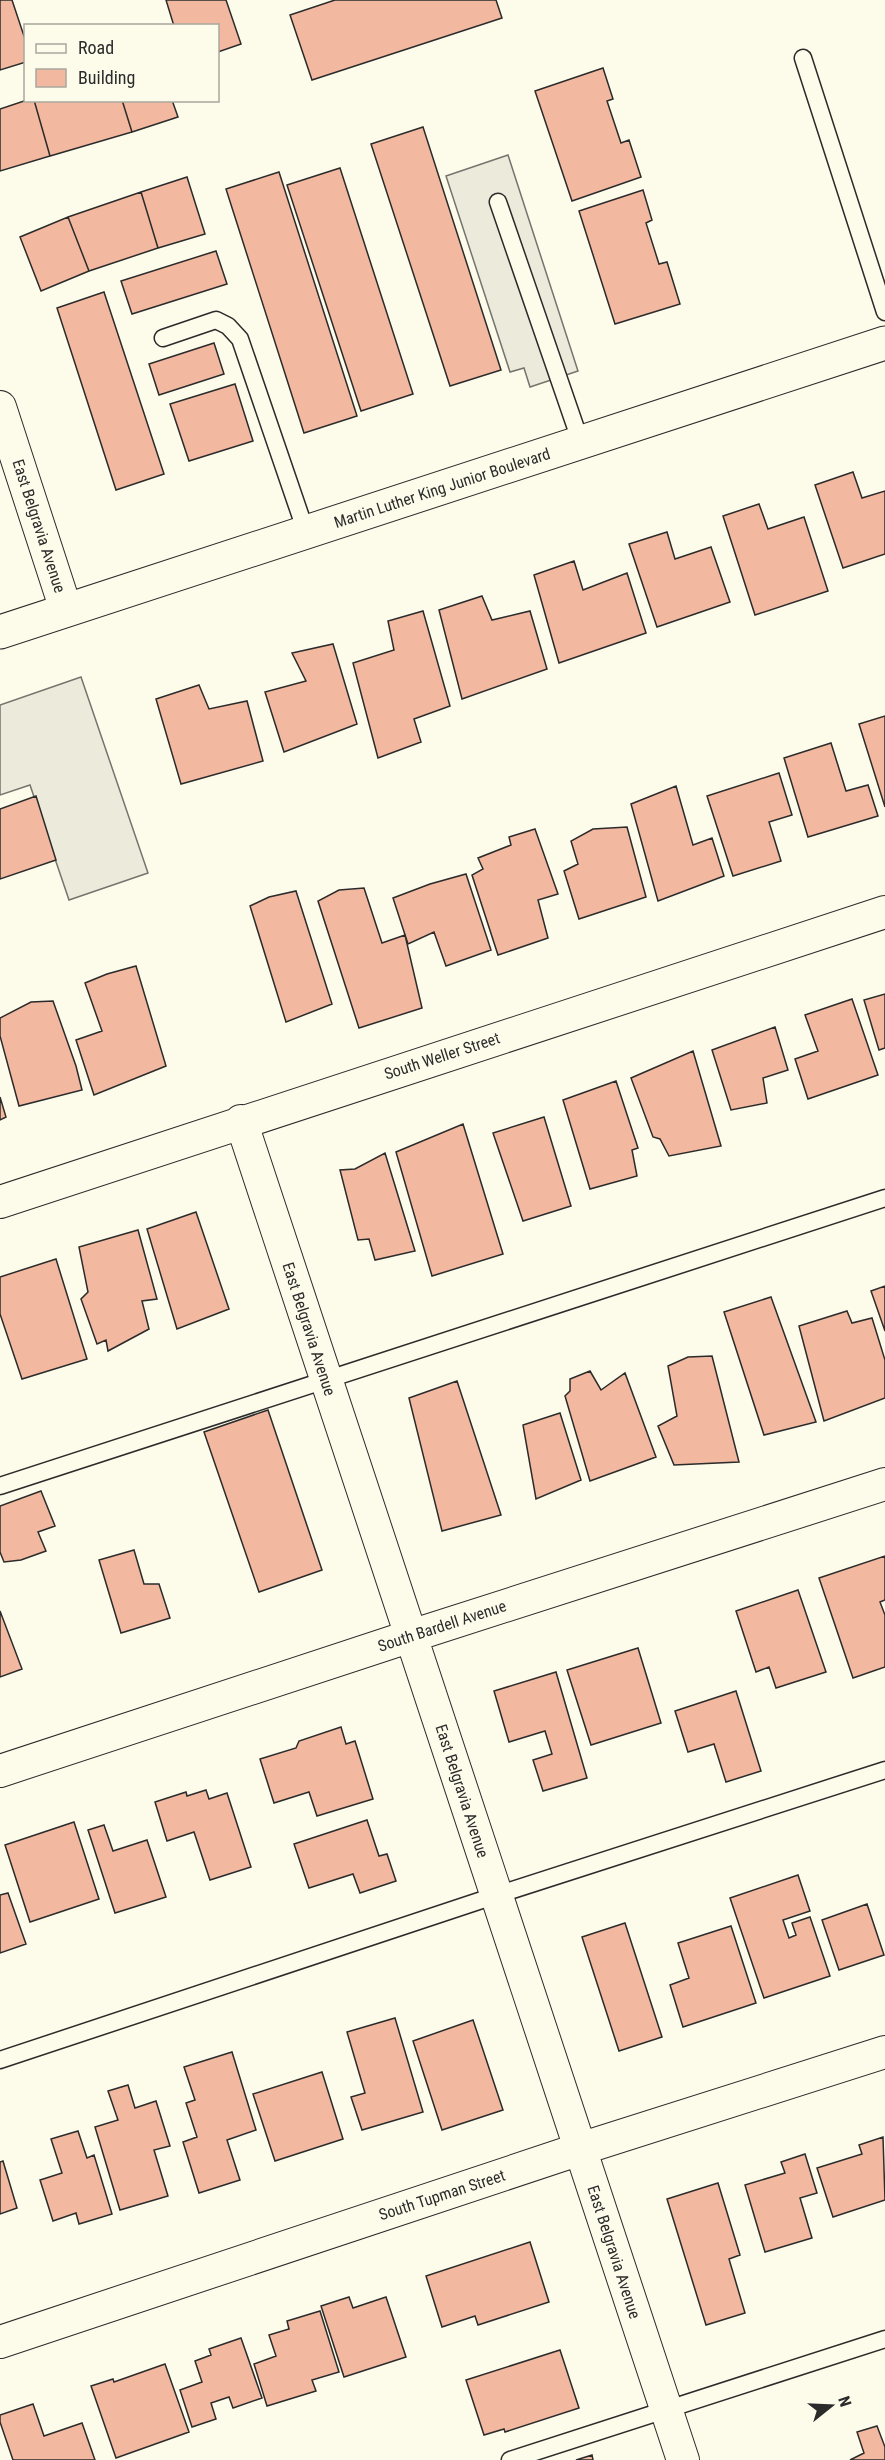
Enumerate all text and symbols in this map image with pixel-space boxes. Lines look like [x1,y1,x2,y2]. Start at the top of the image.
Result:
legend [24,24,219,102]
text: Road [78,37,114,58]
text: Building [78,67,135,88]
street label: Martin Luther King Junior Boulevard [332,444,552,532]
street label: East Belgravia Avenue [8,457,70,595]
street label: South Weller Street [382,1028,502,1084]
street label: East Belgravia Avenue [278,1260,340,1398]
street label: South Bardell Avenue [375,1596,509,1656]
street label: East Belgravia Avenue [431,1722,493,1860]
street label: South Tupman Street [376,2166,508,2224]
street label: East Belgravia Avenue [583,2183,645,2321]
north arrow [801,2376,861,2436]
text: N [834,2394,855,2409]

